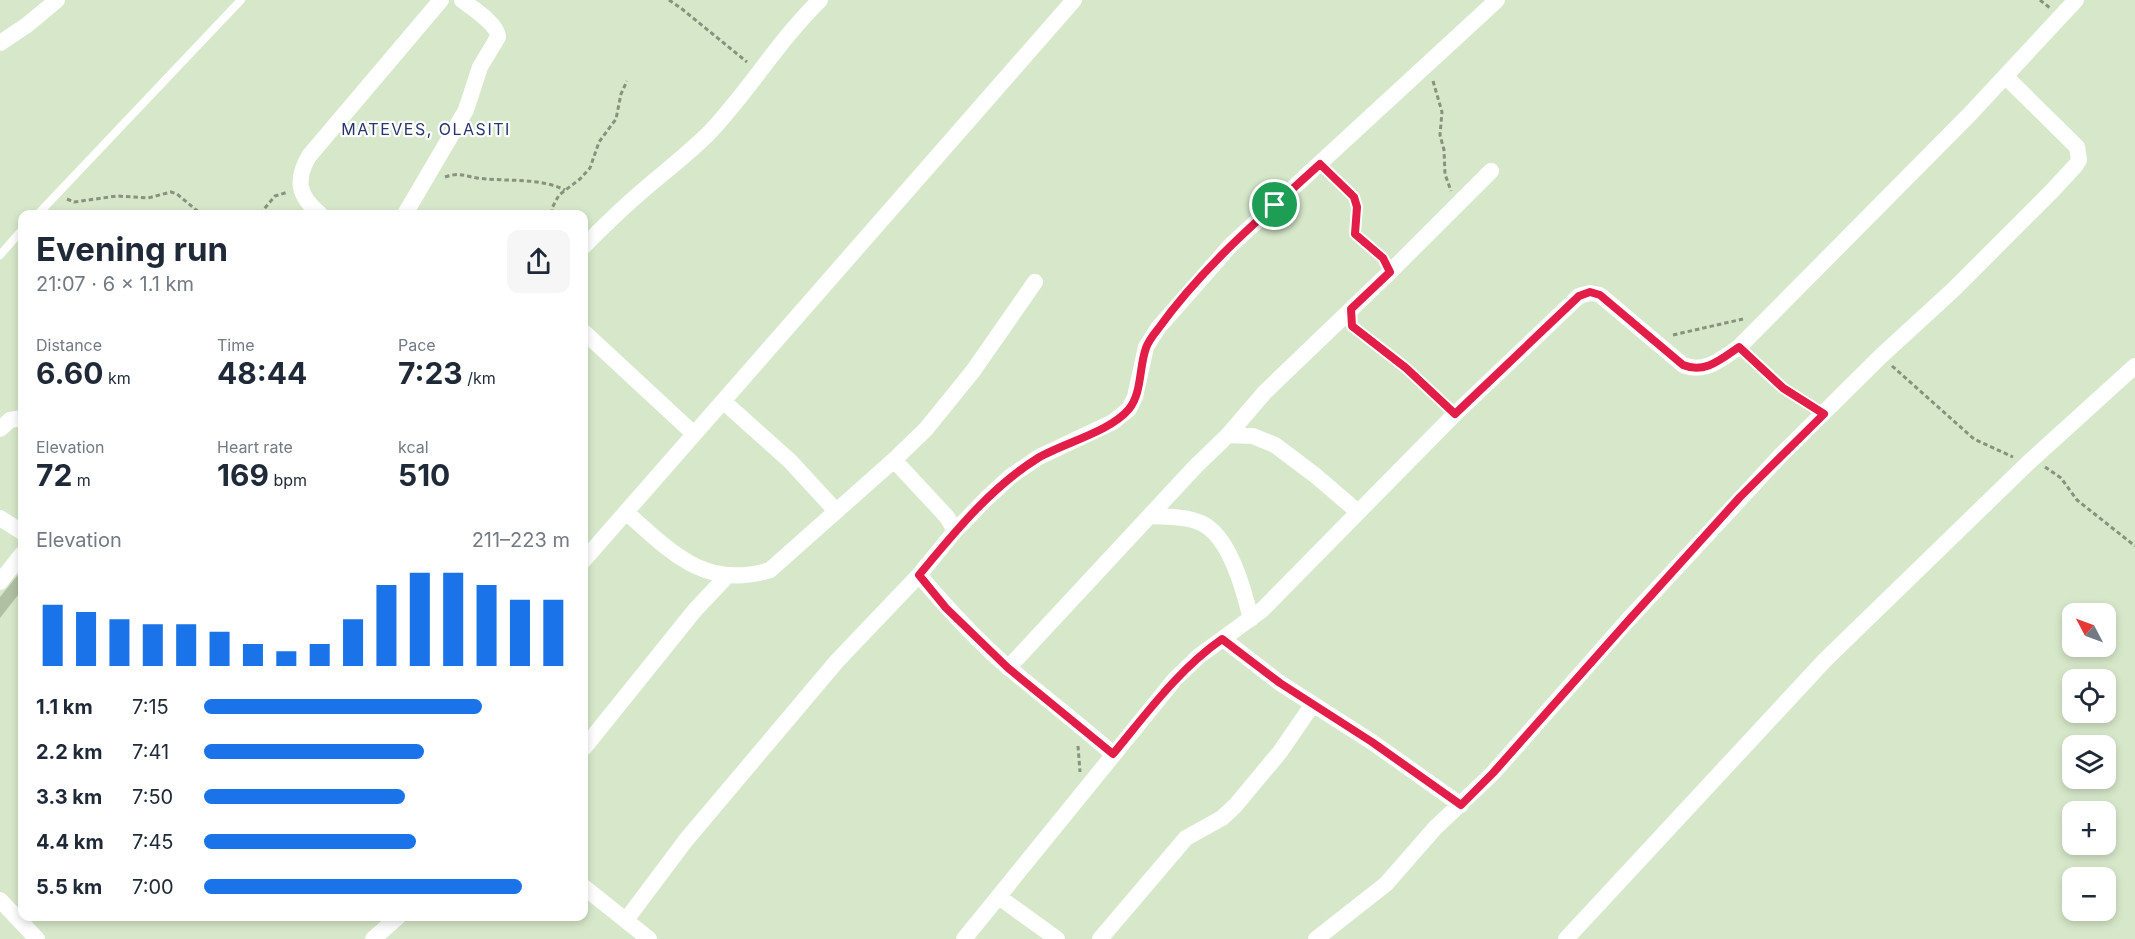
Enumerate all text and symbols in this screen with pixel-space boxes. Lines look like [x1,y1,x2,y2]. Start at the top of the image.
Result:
district label: MATEVES, OLASITI [341,119,511,139]
pin [1249,179,1300,230]
icon: arrive [1258,188,1291,221]
text: Evening run [36,229,228,269]
button: share [507,230,570,293]
text: 21:07 · 6 × 1.1 km [36,272,194,296]
text: Distance [36,335,102,355]
text: Time [217,335,255,355]
text: Pace [398,335,436,355]
text: 6.60 [36,355,103,391]
text: 48:44 [217,355,307,391]
text: 7:23 [398,355,463,391]
text: km [103,368,131,388]
text: /km [463,368,496,388]
text: Elevation [36,437,105,457]
text: Heart rate [217,437,293,457]
text: kcal [398,437,429,457]
text: 72 [36,457,72,493]
text: 169 [217,457,269,493]
text: 510 [398,457,450,493]
text: m [72,470,91,490]
text: bpm [269,470,307,490]
text: Elevation [36,528,122,552]
text: 211–223 m [472,528,570,552]
north arrow [2062,603,2116,657]
map controls [2062,603,2116,921]
button: locate [2062,669,2116,723]
text: 1.1 km [36,695,93,719]
text: 7:15 [132,695,169,719]
button: layers [2062,735,2116,789]
text: 2.2 km [36,740,102,764]
text: 7:41 [132,740,169,764]
text: 3.3 km [36,785,102,809]
text: 7:50 [132,785,173,809]
button: + [2062,801,2116,855]
text: 4.4 km [36,830,104,854]
text: 7:45 [132,830,173,854]
button: − [2062,867,2116,921]
text: 5.5 km [36,875,102,899]
text: 7:00 [132,875,174,899]

